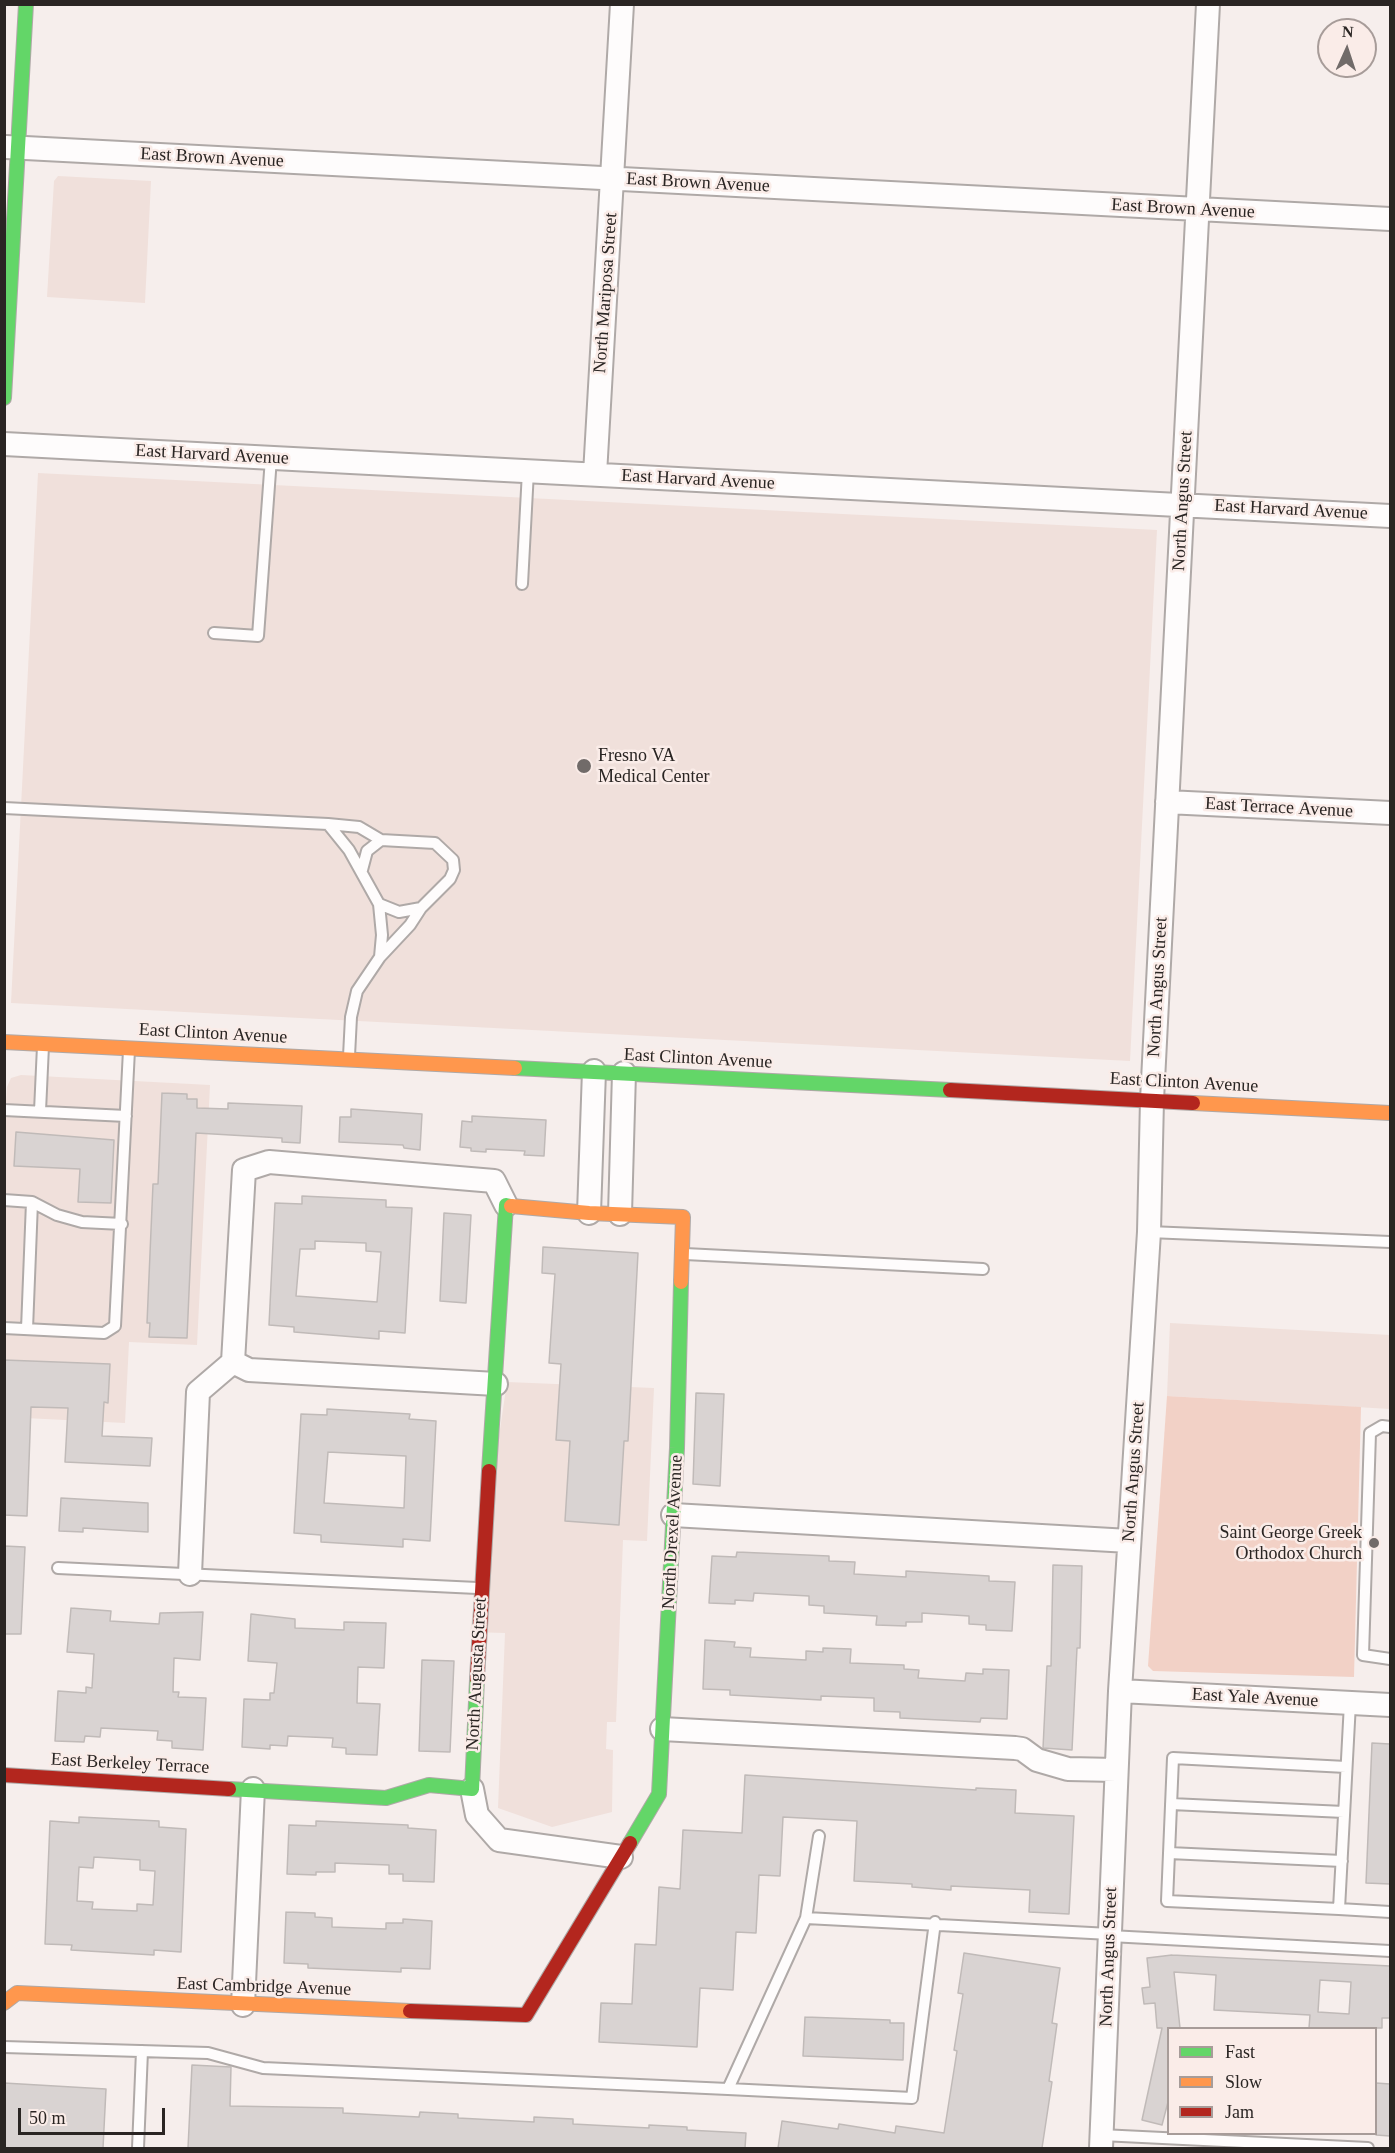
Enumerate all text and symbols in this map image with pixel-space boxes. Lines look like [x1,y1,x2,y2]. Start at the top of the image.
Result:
north arrow [1317,18,1377,78]
text: N [1342,23,1354,40]
street label: East Brown Avenue [140,143,284,173]
street label: East Brown Avenue [626,168,770,198]
street label: East Brown Avenue [1111,194,1255,224]
street label: North Mariposa Street [590,212,622,374]
street label: North Angus Street [1169,431,1197,571]
street label: East Harvard Avenue [135,440,289,470]
street label: East Harvard Avenue [621,465,775,495]
street label: East Harvard Avenue [1214,495,1368,525]
place label: Fresno VA Medical Center [598,745,709,788]
marker: Fresno VA Medical Center [575,757,593,775]
street label: East Terrace Avenue [1204,793,1354,823]
street label: North Angus Street [1144,917,1172,1057]
street label: East Clinton Avenue [138,1019,288,1049]
street label: East Clinton Avenue [623,1044,773,1074]
street label: East Clinton Avenue [1109,1068,1259,1098]
street label: North Angus Street [1118,1401,1150,1543]
street label: North Drexel Avenue [658,1454,688,1610]
place label: Saint George Greek Orthodox Church [1219,1522,1362,1564]
marker: Saint George Greek Orthodox Church [1367,1536,1381,1550]
street label: North Augusta Street [462,1597,492,1751]
street label: East Yale Avenue [1191,1684,1319,1712]
street label: East Berkeley Terrace [50,1749,210,1779]
street label: North Angus Street [1096,1887,1122,2027]
street label: East Cambridge Avenue [176,1973,352,2001]
legend [1167,2027,1377,2135]
text: Fast [1225,2042,1255,2062]
text: Slow [1225,2072,1262,2092]
scale bar [21,2096,168,2134]
text: Jam [1225,2102,1254,2122]
text: 50 m [29,2108,66,2128]

